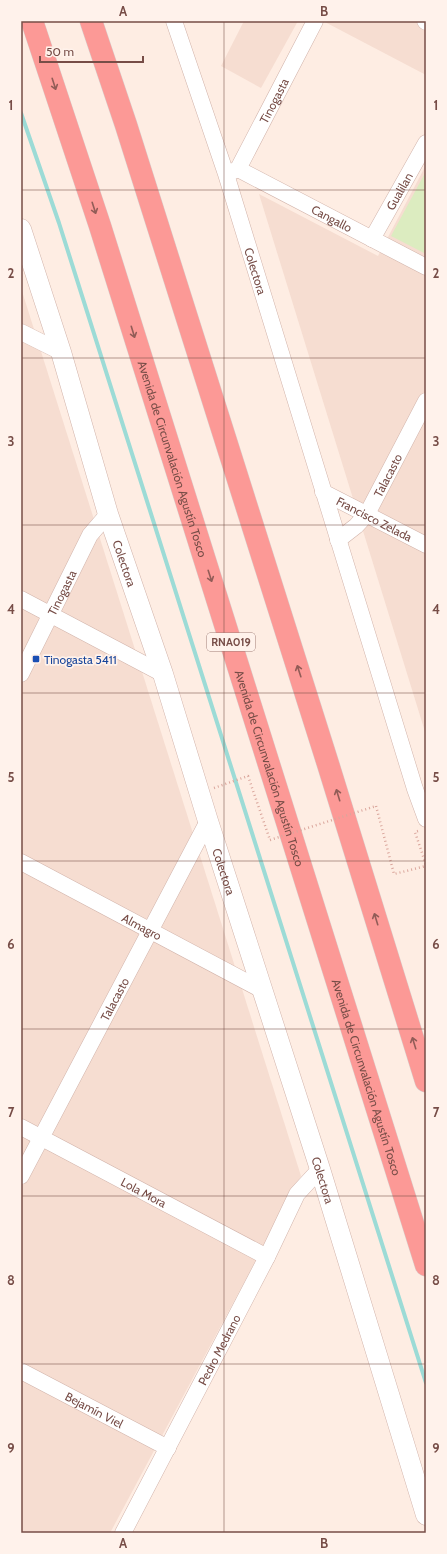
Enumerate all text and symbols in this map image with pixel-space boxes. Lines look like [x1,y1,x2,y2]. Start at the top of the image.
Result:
text: A [119,3,128,19]
text: B [320,3,328,19]
scale bar [40,38,143,64]
text: 50 m [46,44,74,59]
street label: Tinogasta [256,75,292,126]
one-way arrow [51,78,58,91]
text: 1 [9,97,13,113]
text: 1 [434,97,438,113]
street label: Gualilan [382,169,416,213]
one-way arrow [91,201,98,214]
street label: Cangallo [309,201,355,235]
street label: Colectora [242,246,270,296]
text: 2 [8,265,15,281]
text: 2 [433,265,440,281]
one-way arrow [130,325,137,338]
street label: Avenida de Circunvalación Agustín Tosco [135,359,211,559]
text: 3 [7,433,15,449]
text: 3 [432,433,440,449]
street label: Talacasto [370,450,405,499]
street label: Francisco Zelada [334,493,415,544]
street label: Colectora [110,538,140,589]
street label: Tinogasta [44,567,79,618]
one-way arrow [207,569,214,582]
text: 4 [7,601,15,617]
text: 4 [432,601,440,617]
road number: RNA019 [207,633,255,651]
place label: Tinogasta 5411 [44,652,117,667]
marker: Tinogasta 5411 [31,654,41,664]
one-way arrow [295,665,302,678]
street label: Avenida de Circunvalación Agustín Tosco [232,668,308,868]
text: 5 [8,769,15,785]
text: 5 [433,769,440,785]
one-way arrow [334,789,341,802]
street label: Colectora [210,846,239,897]
street label: Almagro [120,910,165,943]
one-way arrow [372,913,379,926]
text: 6 [7,936,15,952]
text: 6 [432,936,440,952]
street label: Talacasto [97,974,132,1023]
street label: Avenida de Circunvalación Agustín Tosco [329,977,405,1178]
one-way arrow [410,1038,418,1050]
text: 7 [8,1104,15,1120]
text: 7 [433,1104,440,1120]
street label: Colectora [309,1155,338,1205]
street label: Lola Mora [118,1174,170,1210]
text: 8 [7,1272,15,1288]
text: 8 [432,1272,440,1288]
street label: Pedro Medrano [194,1311,244,1387]
street label: Bejamín Viel [63,1388,126,1431]
text: 9 [7,1440,15,1456]
text: 9 [432,1440,440,1456]
text: A [119,1535,128,1551]
text: B [320,1535,328,1551]

